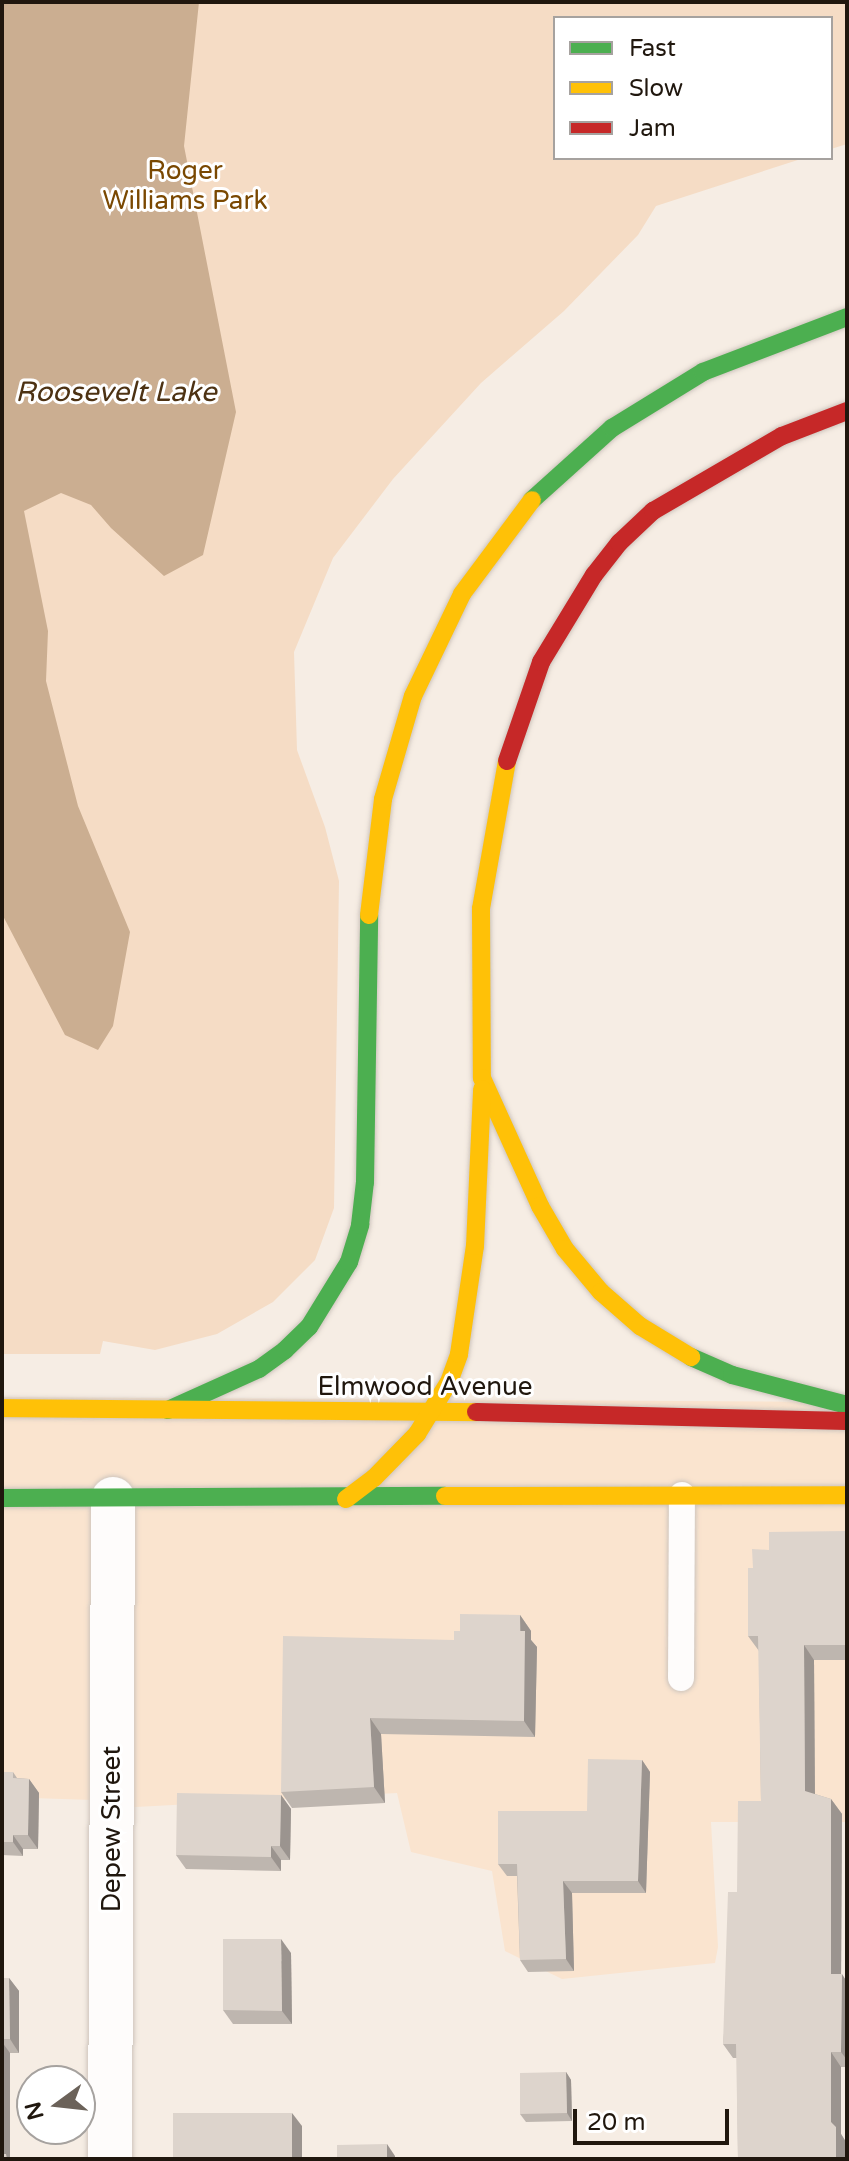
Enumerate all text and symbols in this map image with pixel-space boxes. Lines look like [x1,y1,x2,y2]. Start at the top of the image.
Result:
legend [553,16,833,160]
text: Fast [629,34,676,63]
text: Slow [629,74,683,103]
text: Jam [629,114,676,143]
park label: Roger Williams Park [102,155,268,216]
water label: Roosevelt Lake [15,375,217,409]
street label: Elmwood Avenue [318,1371,532,1403]
street label: Depew Street [96,1746,128,1912]
north arrow [16,2065,96,2145]
scale bar [577,2093,733,2143]
text: N [20,2099,50,2123]
text: 20 m [587,2108,645,2137]

